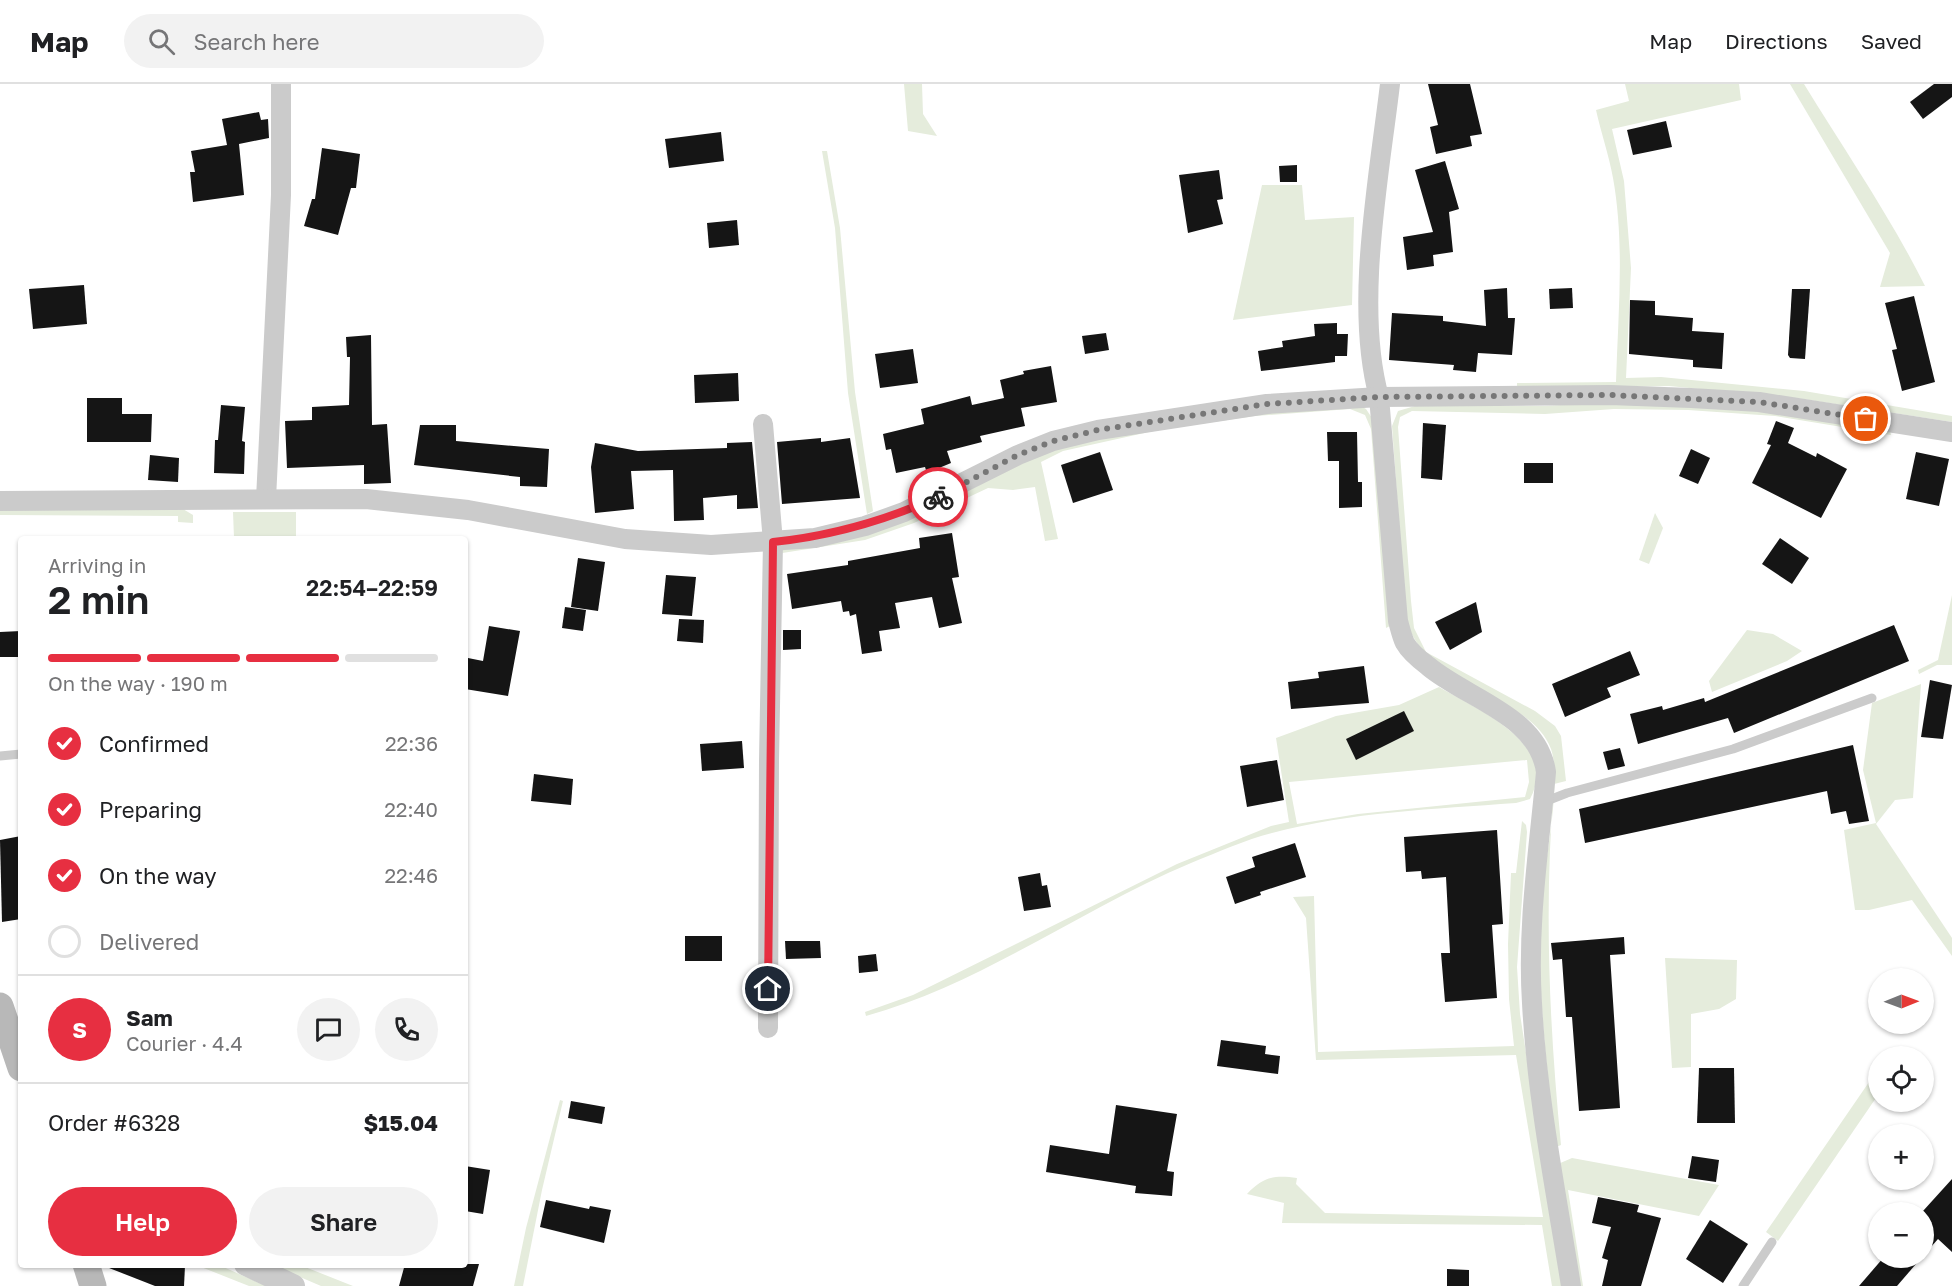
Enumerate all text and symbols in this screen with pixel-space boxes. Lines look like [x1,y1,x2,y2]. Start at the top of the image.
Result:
search box [124,14,544,68]
text: Map [30,25,88,58]
icon: search [145,25,178,58]
text: Search here [193,28,319,55]
text: Map [1649,28,1692,54]
text: Directions [1725,28,1828,54]
text: Saved [1861,28,1922,54]
pin [1840,393,1891,444]
icon: bag [1849,402,1882,435]
courier [908,467,968,527]
icon: bike [922,481,955,514]
text: Arriving in [48,553,146,577]
text: 22:54–22:59 [306,574,438,601]
text: 2 min [48,576,149,623]
text: On the way · 190 m [48,671,228,695]
icon: check [48,727,81,760]
text: Confirmed [99,730,209,757]
text: 22:36 [385,731,438,755]
icon: check [48,793,81,826]
text: Preparing [99,796,202,823]
text: 22:40 [384,797,438,821]
icon: check [48,859,81,892]
text: On the way [99,862,217,889]
text: 22:46 [385,863,438,887]
text: Delivered [99,928,199,955]
pin [742,963,793,1014]
north arrow [1868,968,1934,1034]
map controls [1868,968,1934,1268]
icon: home [751,972,784,1005]
button: chat [297,998,360,1061]
button: phone [375,998,438,1061]
text: Sam [126,1004,173,1031]
text: S [72,1016,87,1043]
text: Courier · 4.4 [126,1031,243,1055]
button: locate [1868,1046,1934,1112]
text: Order #6328 [48,1109,180,1136]
text: $15.04 [363,1109,438,1136]
button: + [1868,1124,1934,1190]
button: Help [48,1187,237,1256]
button: Share [249,1187,438,1256]
button: − [1868,1202,1934,1268]

